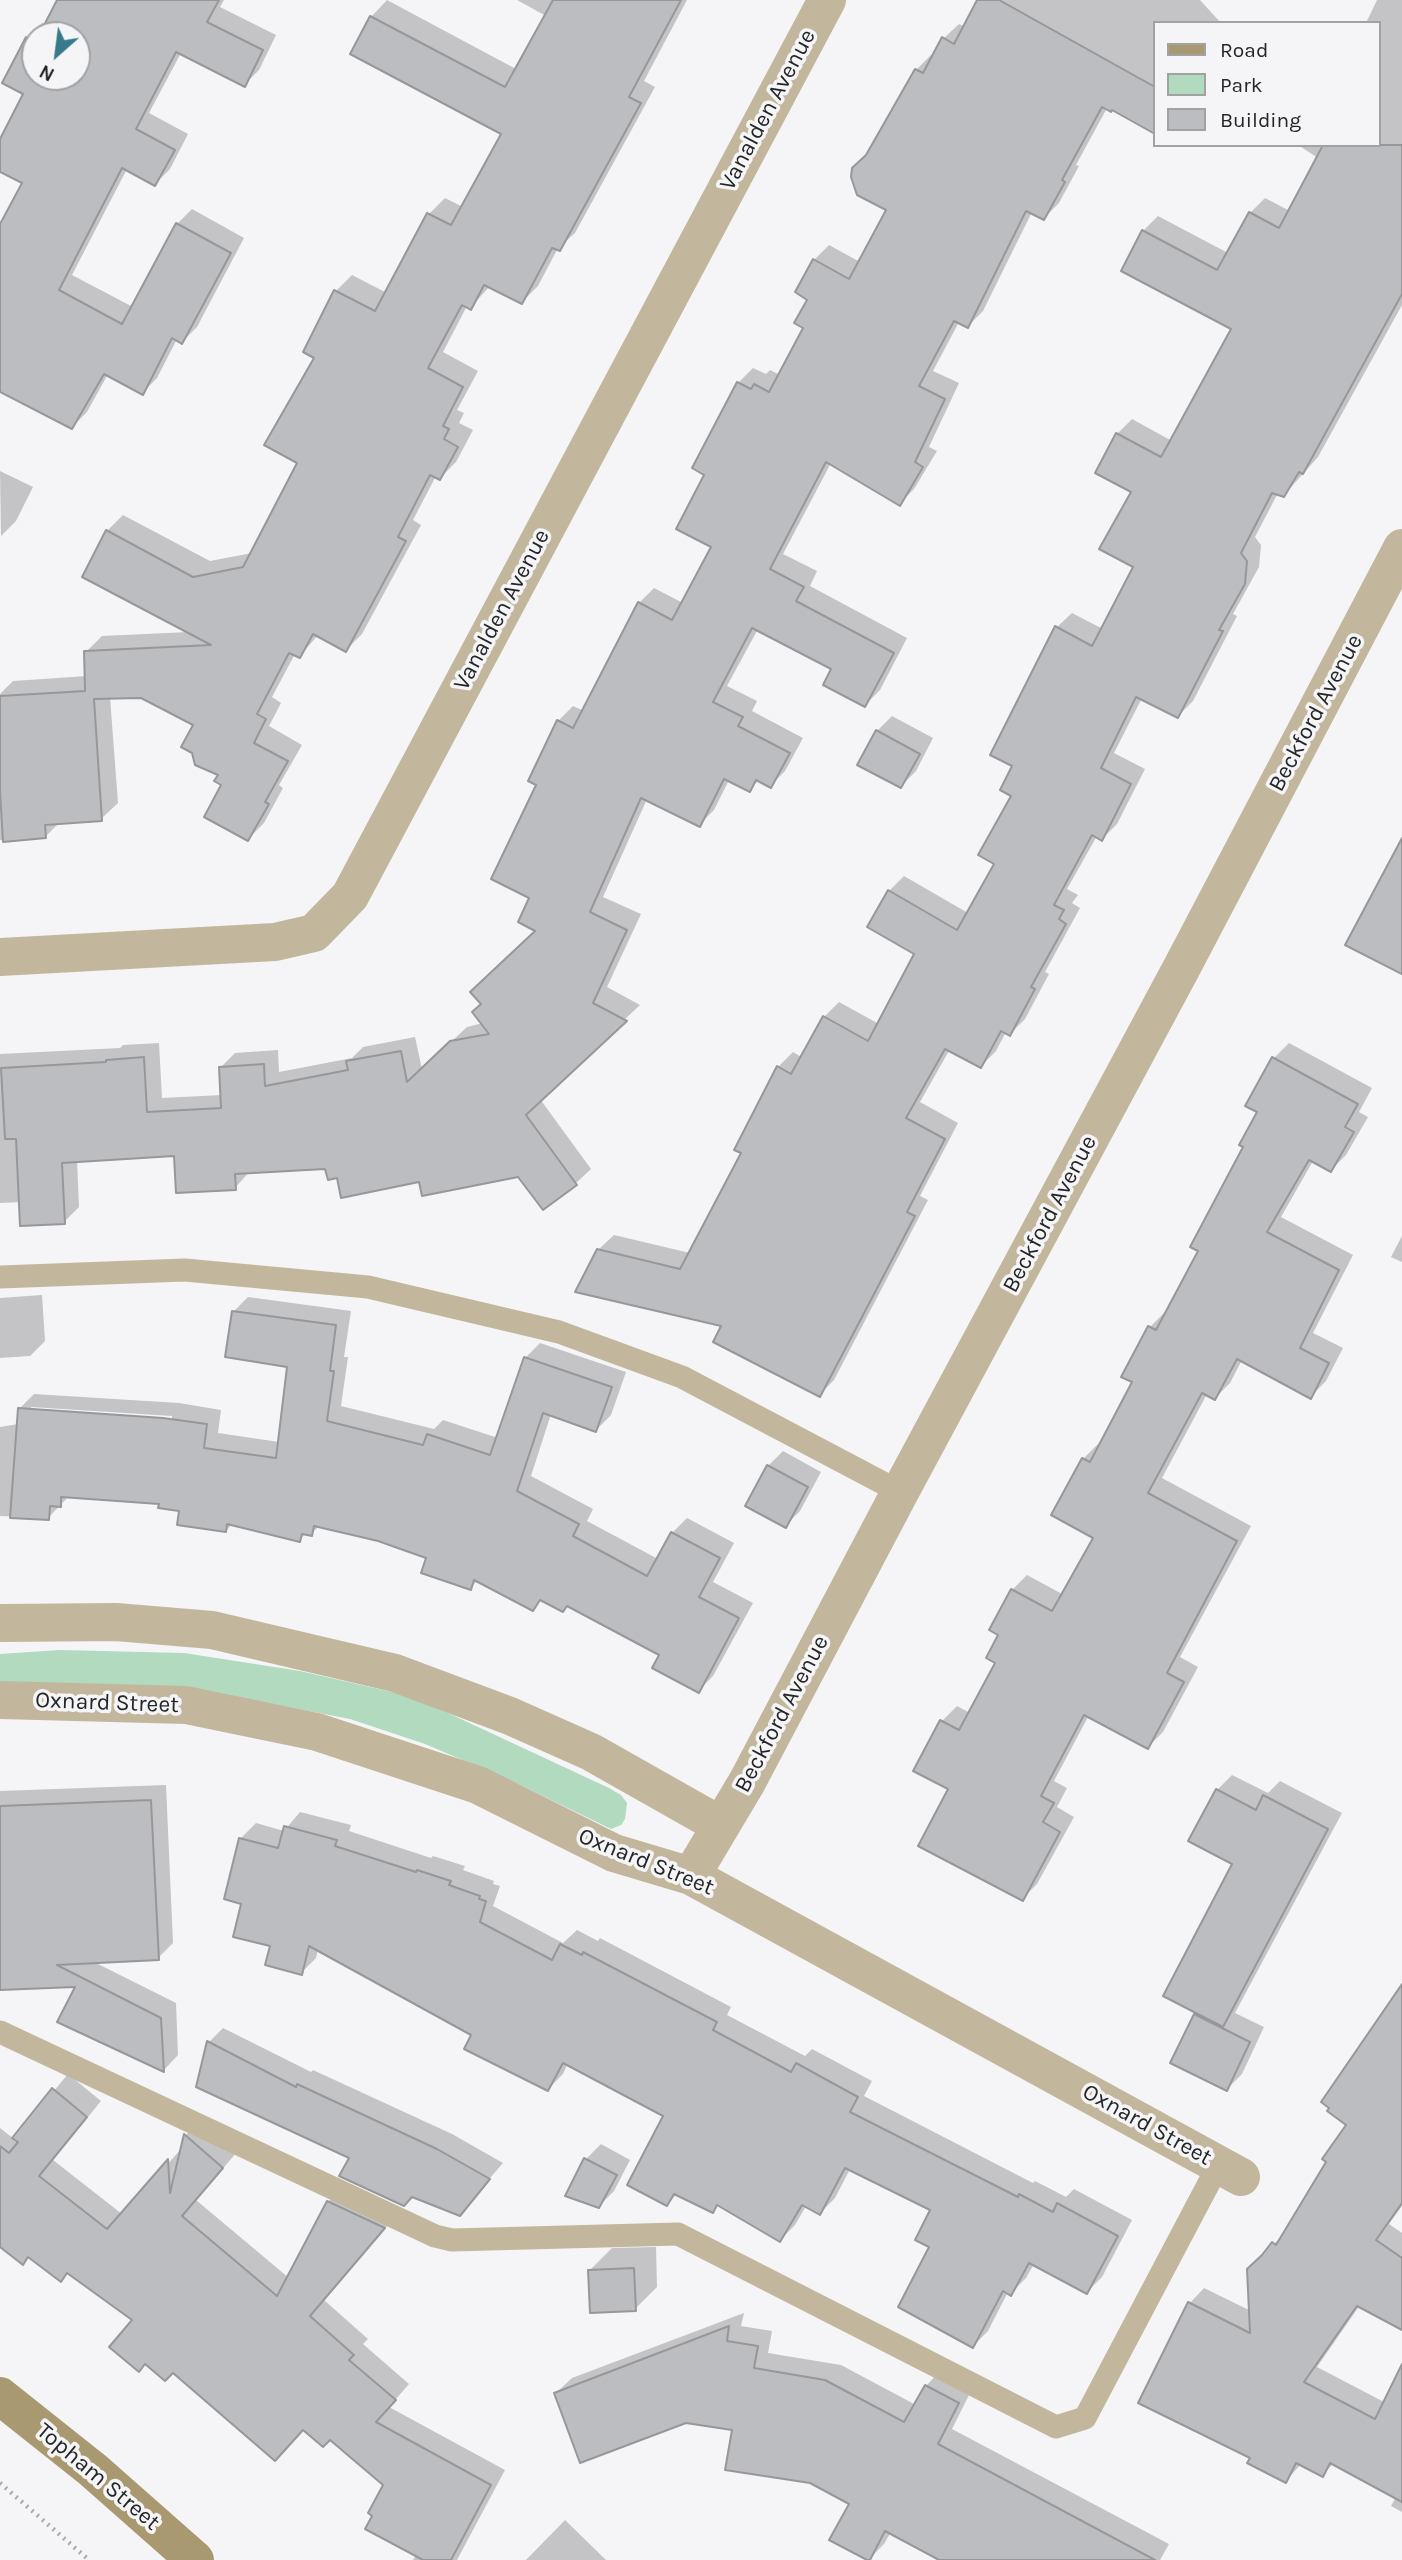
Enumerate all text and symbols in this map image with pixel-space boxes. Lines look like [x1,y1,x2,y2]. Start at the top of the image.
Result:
north arrow [21,21,91,91]
legend [1154,21,1381,147]
street label: Vanalden Avenue [714,25,822,195]
text: Road [1220,38,1268,62]
text: N [36,60,58,86]
text: Park [1220,73,1263,97]
text: Building [1220,108,1301,132]
street label: Vanalden Avenue [448,525,556,695]
street label: Beckford Avenue [1263,630,1369,796]
street label: Beckford Avenue [997,1131,1103,1297]
street label: Beckford Avenue [729,1631,835,1797]
street label: Oxnard Street [35,1687,179,1719]
street label: Oxnard Street [574,1822,718,1902]
street label: Oxnard Street [1077,2078,1217,2172]
street label: Topham Street [31,2417,165,2537]

